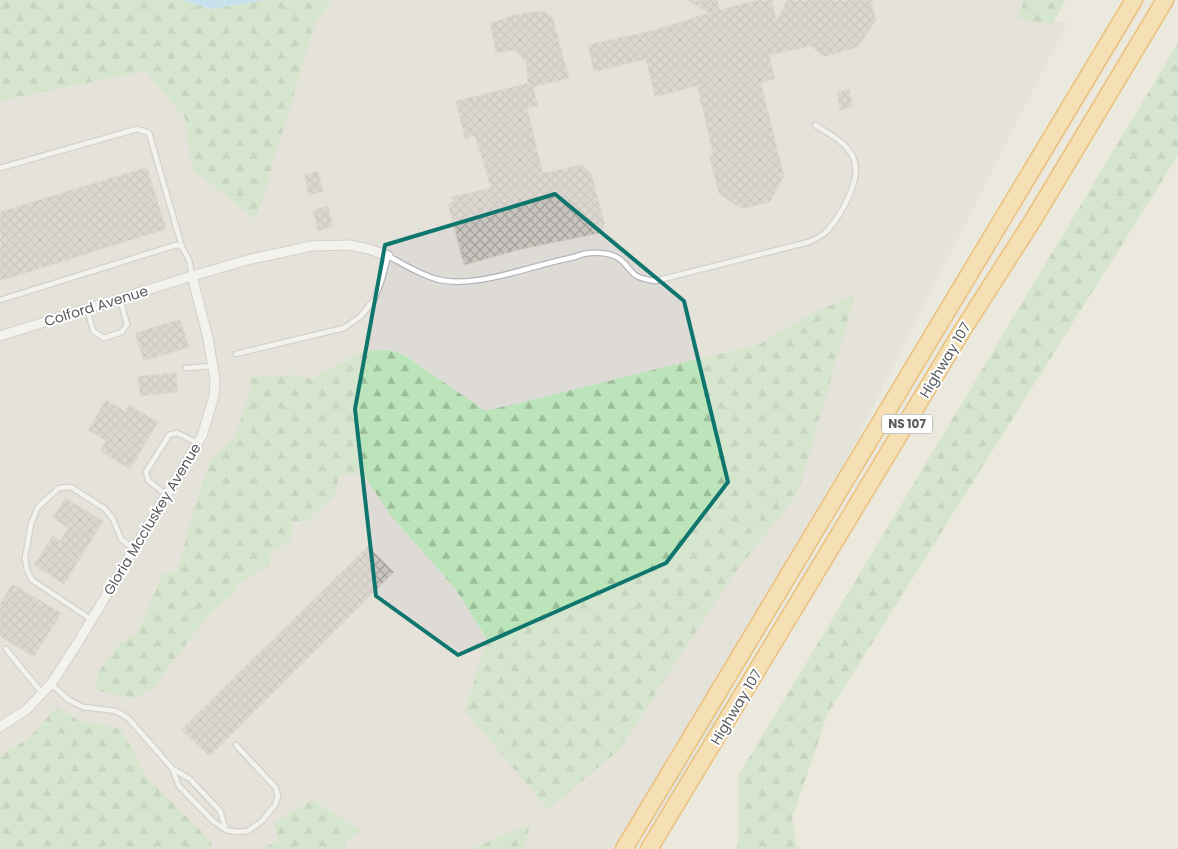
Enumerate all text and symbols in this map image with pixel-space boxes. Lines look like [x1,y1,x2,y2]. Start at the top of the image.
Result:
street label: Colford Avenue [42,281,151,331]
street label: Highway 107 [915,318,976,402]
road number: NS 107 [882,414,932,434]
street label: Gloria Mccluskey Avenue [99,439,206,599]
street label: Highway 107 [706,665,767,749]

